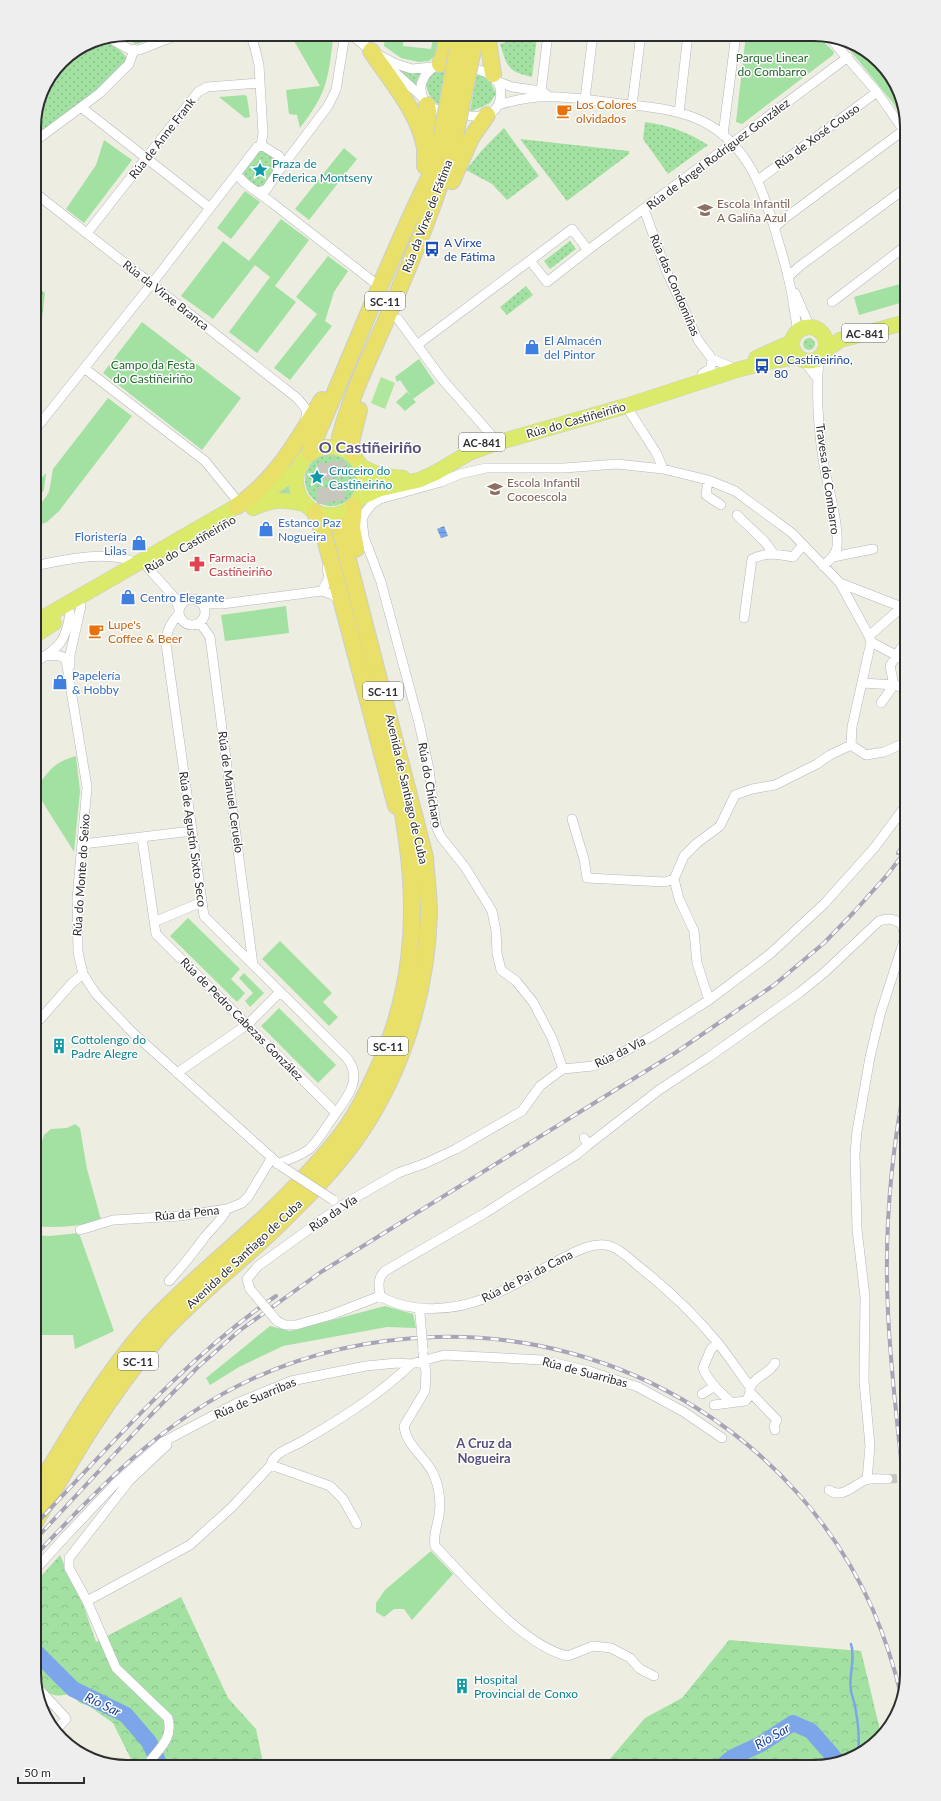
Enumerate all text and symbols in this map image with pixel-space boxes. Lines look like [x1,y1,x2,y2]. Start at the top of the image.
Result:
park label: Parque Linear do Combarro [736,50,809,79]
street label: Rúa de Anne Frank [126,94,199,182]
street label: Rúa de Ángel Rodríguez González [643,95,793,213]
place label: Los Colores olvidados [576,97,637,126]
street label: Rúa de Xosé Couso [772,100,863,172]
cafe icon: Los Colores olvidados [555,102,573,120]
place label: Praza de Federica Montseny [272,156,373,185]
street label: Rúa da Virxe de Fátima [398,157,456,275]
place icon: Praza de Federica Montseny [251,161,269,179]
place label: Escola Infantil A Galiña Azul [717,196,790,225]
school or university icon: Escola Infantil A Galiña Azul [696,201,714,219]
street label: Rúa das Condomiñas [647,232,703,338]
place label: A Virxe de Fátima [444,235,495,264]
bus stop icon: A Virxe de Fátima [423,240,441,258]
street label: Rúa da Virxe Branca [120,257,212,333]
road number: SC-11 [365,292,405,310]
road number: AC-841 [842,324,888,342]
place label: El Almacén del Pintor [544,333,602,362]
shop icon: El Almacén del Pintor [523,338,541,356]
place label: O Castiñeiriño, 80 [774,352,853,381]
park label: Campo da Festa do Castiñeiriño [111,357,195,386]
bus stop icon: O Castiñeiriño, 80 [753,357,771,375]
street label: Rúa do Castiñeiriño [525,399,628,441]
street label: Travesa do Combarro [813,423,843,535]
road number: AC-841 [459,433,505,451]
district label: O Castiñeiriño [319,437,421,456]
place label: Cruceiro do Castiñeiriño [329,463,392,492]
place icon: Cruceiro do Castiñeiriño [308,468,326,486]
place label: Escola Infantil Cocoescola [507,475,580,504]
school or university icon: Escola Infantil Cocoescola [486,480,504,498]
street label: Rúa do Castiñeiriño [142,512,238,576]
place label: Estanco Paz Nogueira [278,515,341,544]
shop icon: Estanco Paz Nogueira [257,520,275,538]
place label: Floristería Lilas [74,529,127,558]
shop icon: Floristería Lilas [130,534,148,552]
place label: Farmacia Castiñeiriño [209,550,272,579]
pharmacy icon: Farmacia Castiñeiriño [188,555,206,573]
shop icon: Centro Elegante [119,588,137,606]
place label: Centro Elegante [140,590,225,605]
place label: Lupe's Coffee & Beer [108,617,183,646]
cafe icon: Lupe's Coffee & Beer [87,622,105,640]
place label: Papelería & Hobby [72,668,120,697]
shop icon: Papelería & Hobby [51,673,69,691]
road number: SC-11 [363,682,403,700]
street label: Avenida de Santiago de Cuba [382,713,432,865]
street label: Rúa de Manuel Ceruelo [215,730,247,854]
street label: Rúa do Chícharo [415,741,445,829]
street label: Rúa de Agustín Sixto Seco [176,770,210,908]
street label: Rúa do Monte do Seixo [69,813,93,937]
street label: Rúa de Pedro Cabezas González [177,954,307,1084]
place label: Cottolengo do Padre Alegre [71,1032,146,1061]
street label: Rúa da Vía [592,1033,648,1071]
building icon: Cottolengo do Padre Alegre [50,1037,68,1055]
road number: SC-11 [368,1037,408,1055]
street label: Rúa da Vía [306,1191,360,1235]
street label: Avenida de Santiago de Cuba [183,1196,305,1312]
street label: Rúa da Pena [154,1202,220,1224]
street label: Rúa de Pai da Cana [479,1246,575,1305]
road number: SC-11 [118,1352,158,1370]
street label: Rúa de Suarribas [541,1353,629,1391]
street label: Rúa de Suarribas [212,1374,298,1422]
district label: A Cruz da Nogueira [455,1435,512,1466]
place label: Hospital Provincial de Conxo [474,1672,578,1701]
building icon: Hospital Provincial de Conxo [453,1677,471,1695]
water label: Río Sar [82,1688,124,1720]
water label: Río Sar [752,1719,793,1752]
scale bar [18,1759,84,1785]
text: 50 m [24,1765,51,1780]

